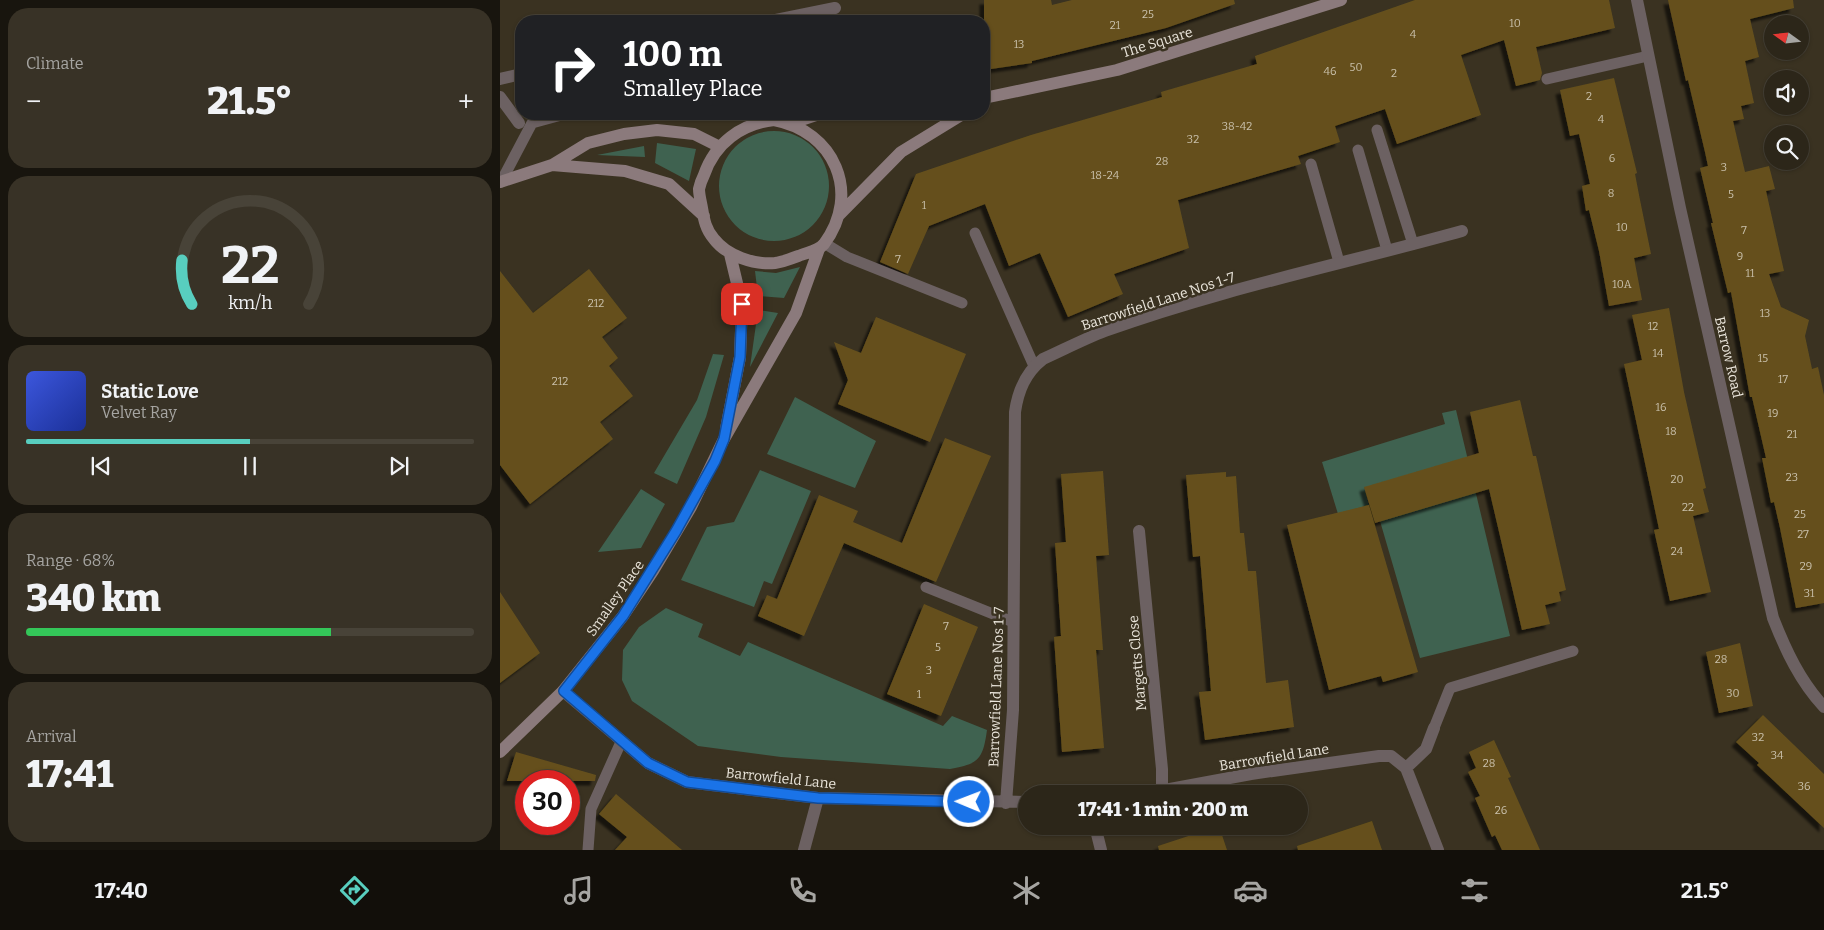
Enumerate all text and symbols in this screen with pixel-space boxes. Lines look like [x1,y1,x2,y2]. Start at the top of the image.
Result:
house number: 25 [1142,8,1154,21]
north arrow [1764,15,1809,60]
map controls [1764,15,1809,170]
house number: 10 [1509,17,1521,30]
house number: 21 [1110,19,1121,32]
street label: The Square [1120,24,1195,61]
house number: 4 [1410,28,1417,41]
text: 100 m [623,33,722,75]
icon: right [540,35,605,100]
house number: 13 [1014,38,1024,51]
text: Climate [26,54,84,73]
house number: 50 [1350,61,1362,74]
house number: 46 [1324,65,1336,78]
house number: 2 [1391,67,1397,80]
button: sound [1764,70,1809,115]
text: Smalley Place [623,75,763,102]
text: 21.5° [207,78,293,124]
text: − [26,85,41,118]
text: + [458,85,474,118]
house number: 2 [1586,90,1592,103]
house number: 4 [1598,113,1605,126]
house number: 38-42 [1222,120,1252,133]
button: search [1764,125,1809,170]
house number: 32 [1187,133,1199,146]
house number: 6 [1609,152,1615,165]
house number: 28 [1156,155,1168,168]
house number: 3 [1721,161,1727,174]
house number: 18-24 [1091,169,1120,182]
house number: 8 [1608,187,1614,200]
house number: 5 [1728,188,1734,201]
house number: 1 [922,199,927,212]
house number: 10 [1616,221,1628,234]
house number: 7 [1741,224,1747,237]
text: 22 [221,234,279,297]
house number: 9 [1737,250,1743,263]
house number: 7 [895,253,901,266]
house number: 11 [1746,267,1755,280]
street label: Barrowfield Lane Nos 1-7 [1079,269,1237,334]
house number: 10A [1612,278,1632,291]
pin [721,283,763,325]
icon: arrive [728,290,756,318]
text: km/h [228,292,272,314]
house number: 212 [588,297,604,310]
house number: 13 [1760,307,1770,320]
street label: Barrow Road [1711,315,1746,399]
house number: 12 [1648,320,1658,333]
house number: 14 [1653,347,1664,360]
house number: 15 [1758,352,1768,365]
house number: 17 [1778,373,1788,386]
house number: 212 [552,375,568,388]
text: Static Love [101,380,199,403]
house number: 16 [1656,401,1666,414]
text: Velvet Ray [101,403,177,422]
house number: 19 [1768,407,1778,420]
house number: 18 [1665,425,1677,438]
house number: 21 [1787,428,1798,441]
icon: previous [87,452,115,480]
icon: pause [236,452,264,480]
icon: next [385,452,413,480]
house number: 23 [1786,471,1798,484]
house number: 20 [1670,473,1684,486]
house number: 22 [1682,501,1694,514]
house number: 25 [1794,508,1806,521]
house number: 27 [1797,528,1809,541]
house number: 24 [1671,545,1684,558]
text: Range · 68% [26,551,115,570]
street label: Smalley Place [583,557,648,640]
house number: 29 [1800,560,1812,573]
text: 340 km [26,575,161,621]
house number: 31 [1804,587,1815,600]
street label: Barrowfield Lane Nos 1-7 [985,607,1008,767]
street label: Margetts Close [1125,615,1150,711]
house number: 7 [943,620,949,633]
house number: 5 [935,641,941,654]
house number: 28 [1715,653,1727,666]
house number: 3 [926,664,932,677]
house number: 30 [1726,687,1740,700]
house number: 1 [917,688,922,701]
text: Arrival [26,727,77,746]
house number: 32 [1752,731,1764,744]
street label: Barrowfield Lane [1218,740,1330,775]
house number: 34 [1771,749,1784,762]
text: 17:41 [26,751,113,797]
house number: 28 [1483,757,1495,770]
street label: Barrowfield Lane [725,764,837,793]
speed limit sign: 30 [515,770,580,835]
position arrow [942,775,994,827]
house number: 36 [1798,780,1810,793]
text: 17:41 · 1 min · 200 m [1078,798,1248,821]
house number: 26 [1495,804,1507,817]
icon: directions [337,873,372,908]
icon: music [561,873,596,908]
icon: phone [785,873,820,908]
icon: climate [1009,873,1044,908]
icon: car [1233,873,1268,908]
icon: filters [1457,873,1492,908]
text: 17:40 [94,877,148,904]
text: 21.5° [1681,877,1729,904]

